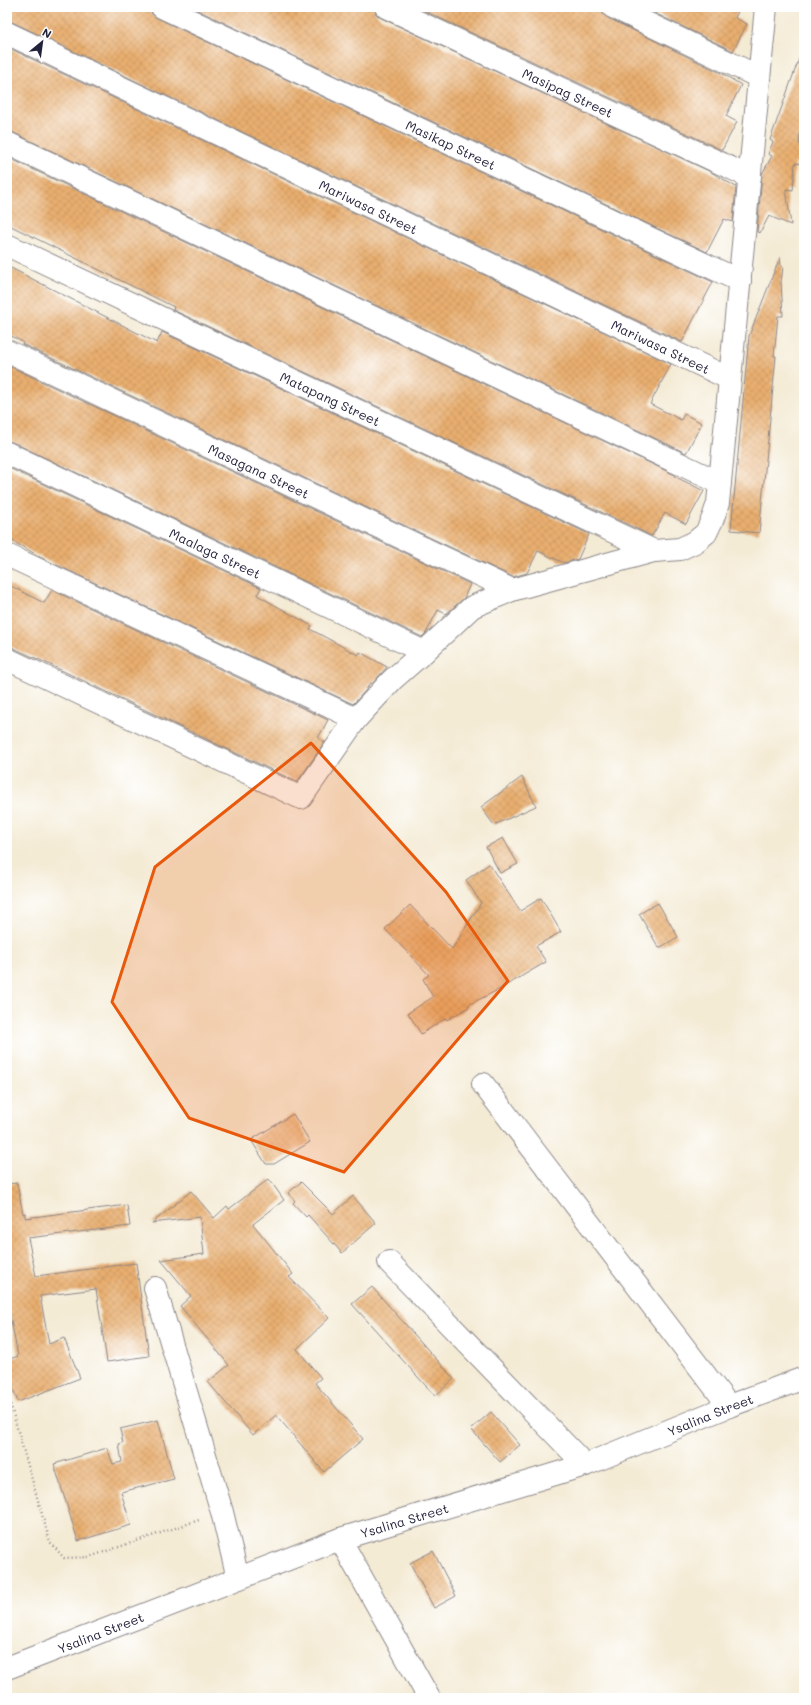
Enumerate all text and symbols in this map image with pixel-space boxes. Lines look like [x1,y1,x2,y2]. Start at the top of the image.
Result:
north arrow [22,22,62,62]
text: N [40,24,54,41]
street label: Masipag Street [520,64,616,121]
street label: Masikap Street [403,116,499,173]
street label: Mariwasa Street [317,175,421,237]
street label: Mariwasa Street [609,315,713,377]
street label: Matapang Street [278,367,384,429]
street label: Masagana Street [206,439,313,502]
street label: Maalaga Street [167,523,264,582]
street label: Ysalina Street [664,1389,756,1439]
street label: Ysalina Street [358,1498,450,1541]
street label: Ysalina Street [55,1607,146,1656]

